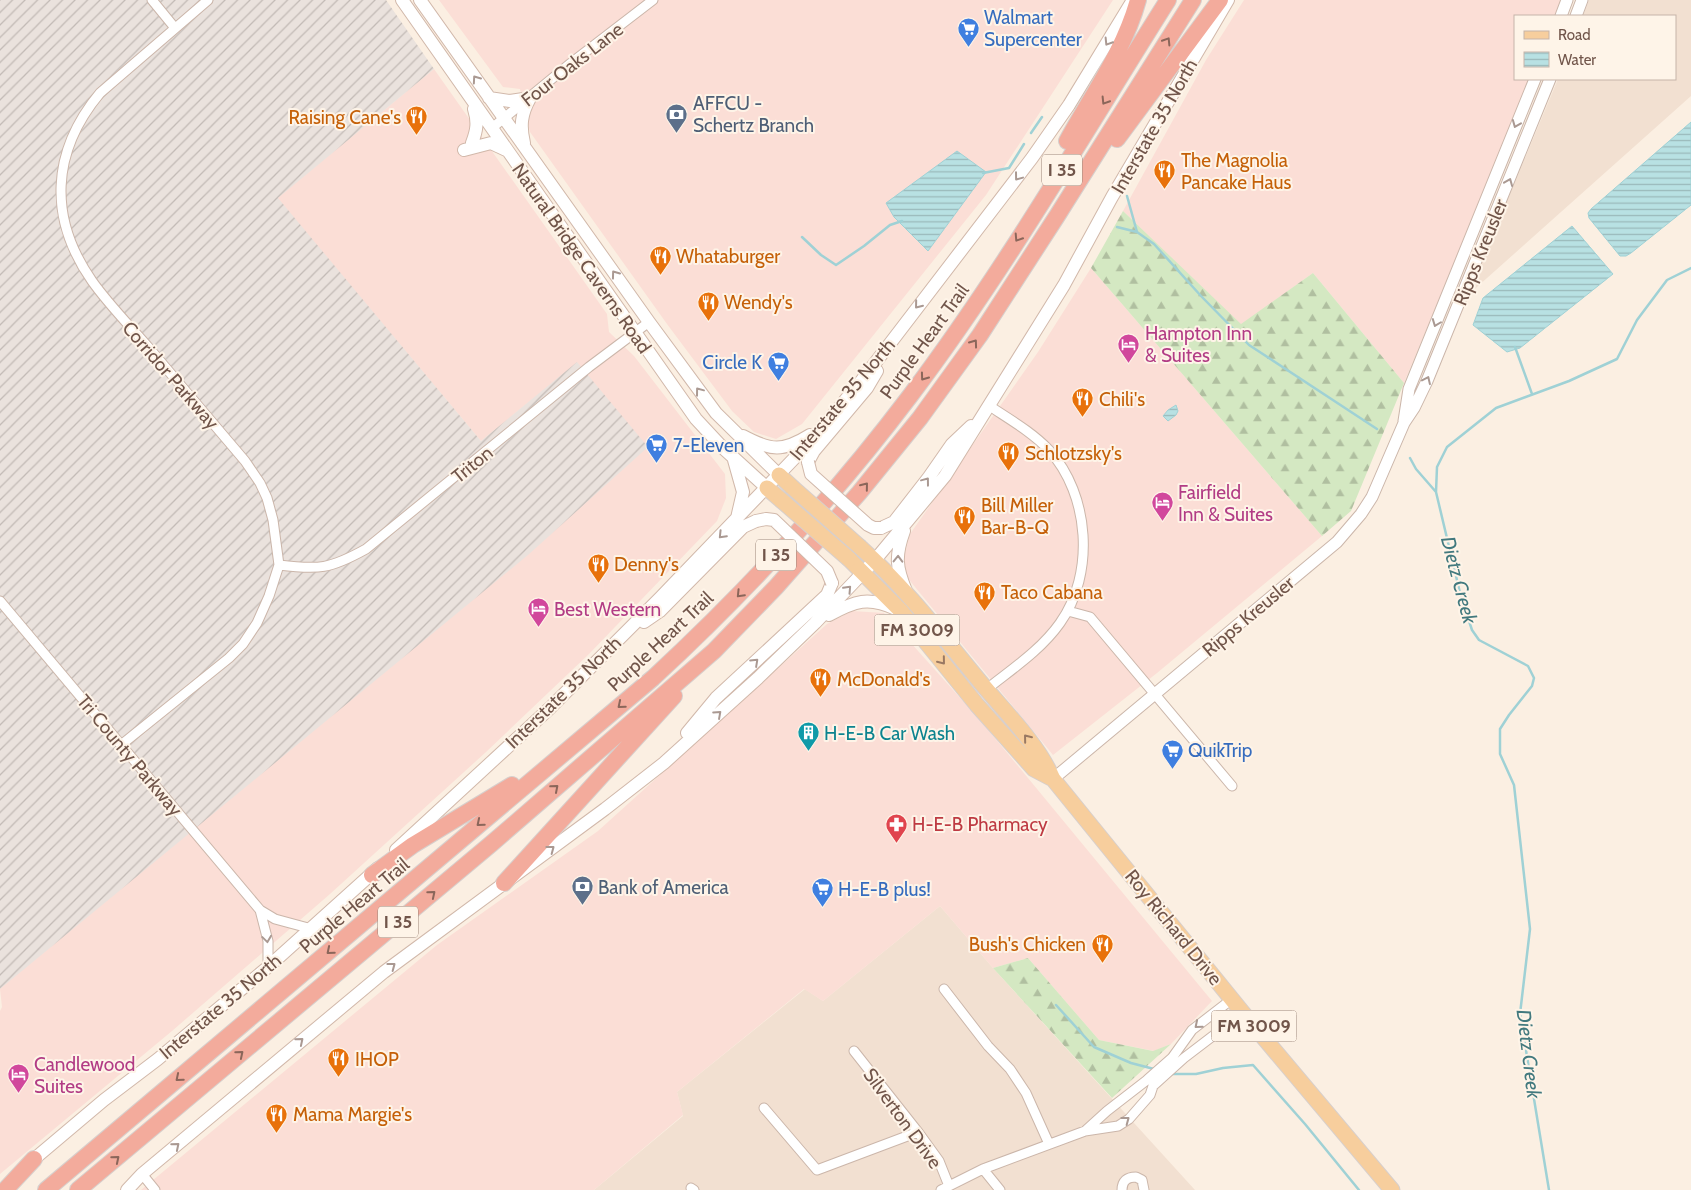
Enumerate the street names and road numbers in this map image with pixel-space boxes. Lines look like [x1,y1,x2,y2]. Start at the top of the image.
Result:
street label: Four Oaks Lane [517,17,628,111]
street label: Interstate 35 North [1107,55,1202,198]
road number: I 35 [1042,154,1082,186]
street label: Natural Bridge Caverns Road [507,159,656,358]
street label: Ripps Kreusler [1449,196,1512,309]
street label: Purple Heart Trail [875,279,974,403]
street label: Corridor Parkway [118,317,224,434]
street label: Interstate 35 North [785,334,900,465]
street label: Triton [447,441,497,488]
road number: I 35 [756,540,796,570]
street label: Ripps Kreusler [1198,571,1299,661]
street label: Purple Heart Trail [603,586,718,696]
road number: FM 3009 [874,614,960,646]
street label: Interstate 35 North [501,631,626,753]
street label: Tri County Parkway [72,690,187,821]
street label: Purple Heart Trail [295,852,414,958]
street label: Roy Richard Drive [1120,865,1227,990]
road number: I 35 [378,906,418,938]
street label: Interstate 35 North [155,949,286,1064]
road number: FM 3009 [1212,1010,1296,1042]
street label: Silverton Drive [858,1064,947,1173]

